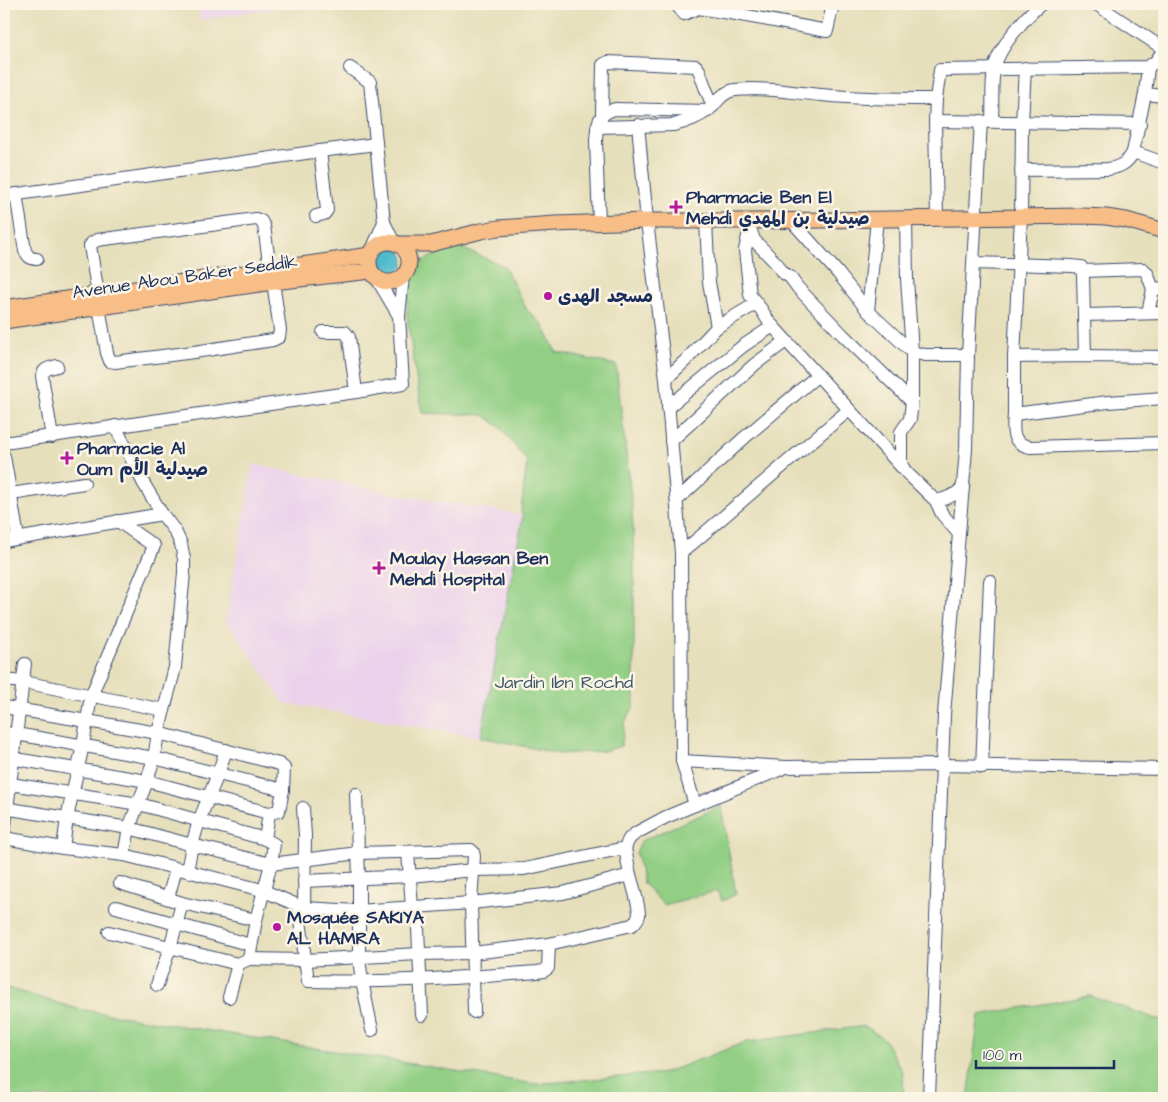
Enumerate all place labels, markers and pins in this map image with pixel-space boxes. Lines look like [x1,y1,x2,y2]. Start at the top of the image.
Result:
place label: Pharmacie Ben El Mehdi صيدلية بن المهدي [686,185,870,232]
marker: Pharmacie Ben El Mehdi صيدلية بن المهدي [670,201,682,213]
place label: مسجد الهدى [558,284,653,309]
marker: مسجد الهدى [542,290,554,302]
place label: Pharmacie Al Oum صيدلية الأم [77,436,208,483]
marker: Pharmacie Al Oum صيدلية الأم [61,452,73,464]
place label: Moulay Hassan Ben Mehdi Hospital [390,546,548,592]
marker: Moulay Hassan Ben Mehdi Hospital [372,561,386,575]
place label: Mosquée SAKIYA AL HAMRA [287,905,424,951]
marker: Mosquée SAKIYA AL HAMRA [271,921,283,933]

